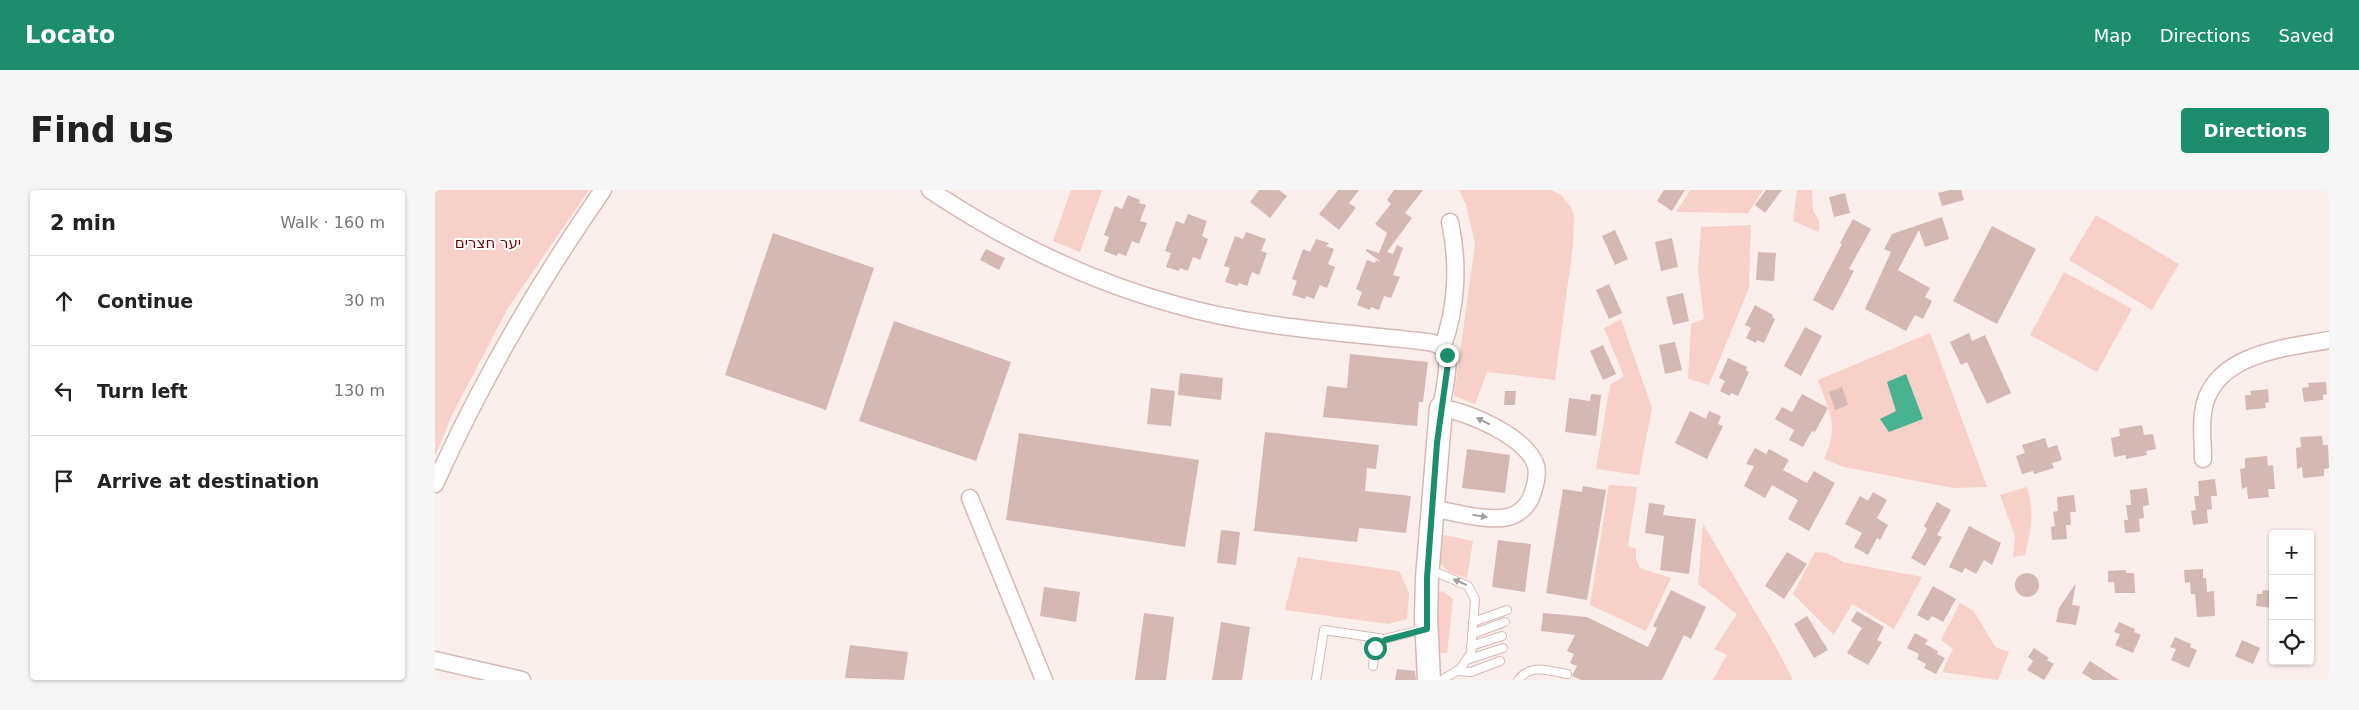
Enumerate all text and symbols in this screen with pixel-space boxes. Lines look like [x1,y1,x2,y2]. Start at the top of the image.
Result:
text: Locato [25,21,115,49]
text: Map [2094,25,2132,46]
text: Directions [2160,25,2250,46]
text: Saved [2278,25,2334,46]
button: Directions [2181,108,2329,153]
text: Find us [30,110,174,150]
text: 2 min [50,211,116,235]
text: Walk · 160 m [280,213,385,232]
park label: יער חצרים [455,234,521,252]
icon: ahead [50,287,78,315]
text: Continue [97,290,193,312]
text: 30 m [344,291,385,310]
route end [1436,344,1459,367]
icon: left [50,377,78,405]
text: Turn left [97,380,188,402]
text: 130 m [334,381,385,400]
one-way arrow [1476,417,1490,425]
icon: arrive [50,467,78,495]
text: Arrive at destination [97,470,319,492]
one-way arrow [1473,512,1489,520]
map controls [2269,530,2314,665]
button: + [2269,530,2314,575]
button: − [2269,575,2314,620]
one-way arrow [1453,578,1467,586]
button: locate [2269,620,2314,665]
route start [1364,637,1387,660]

